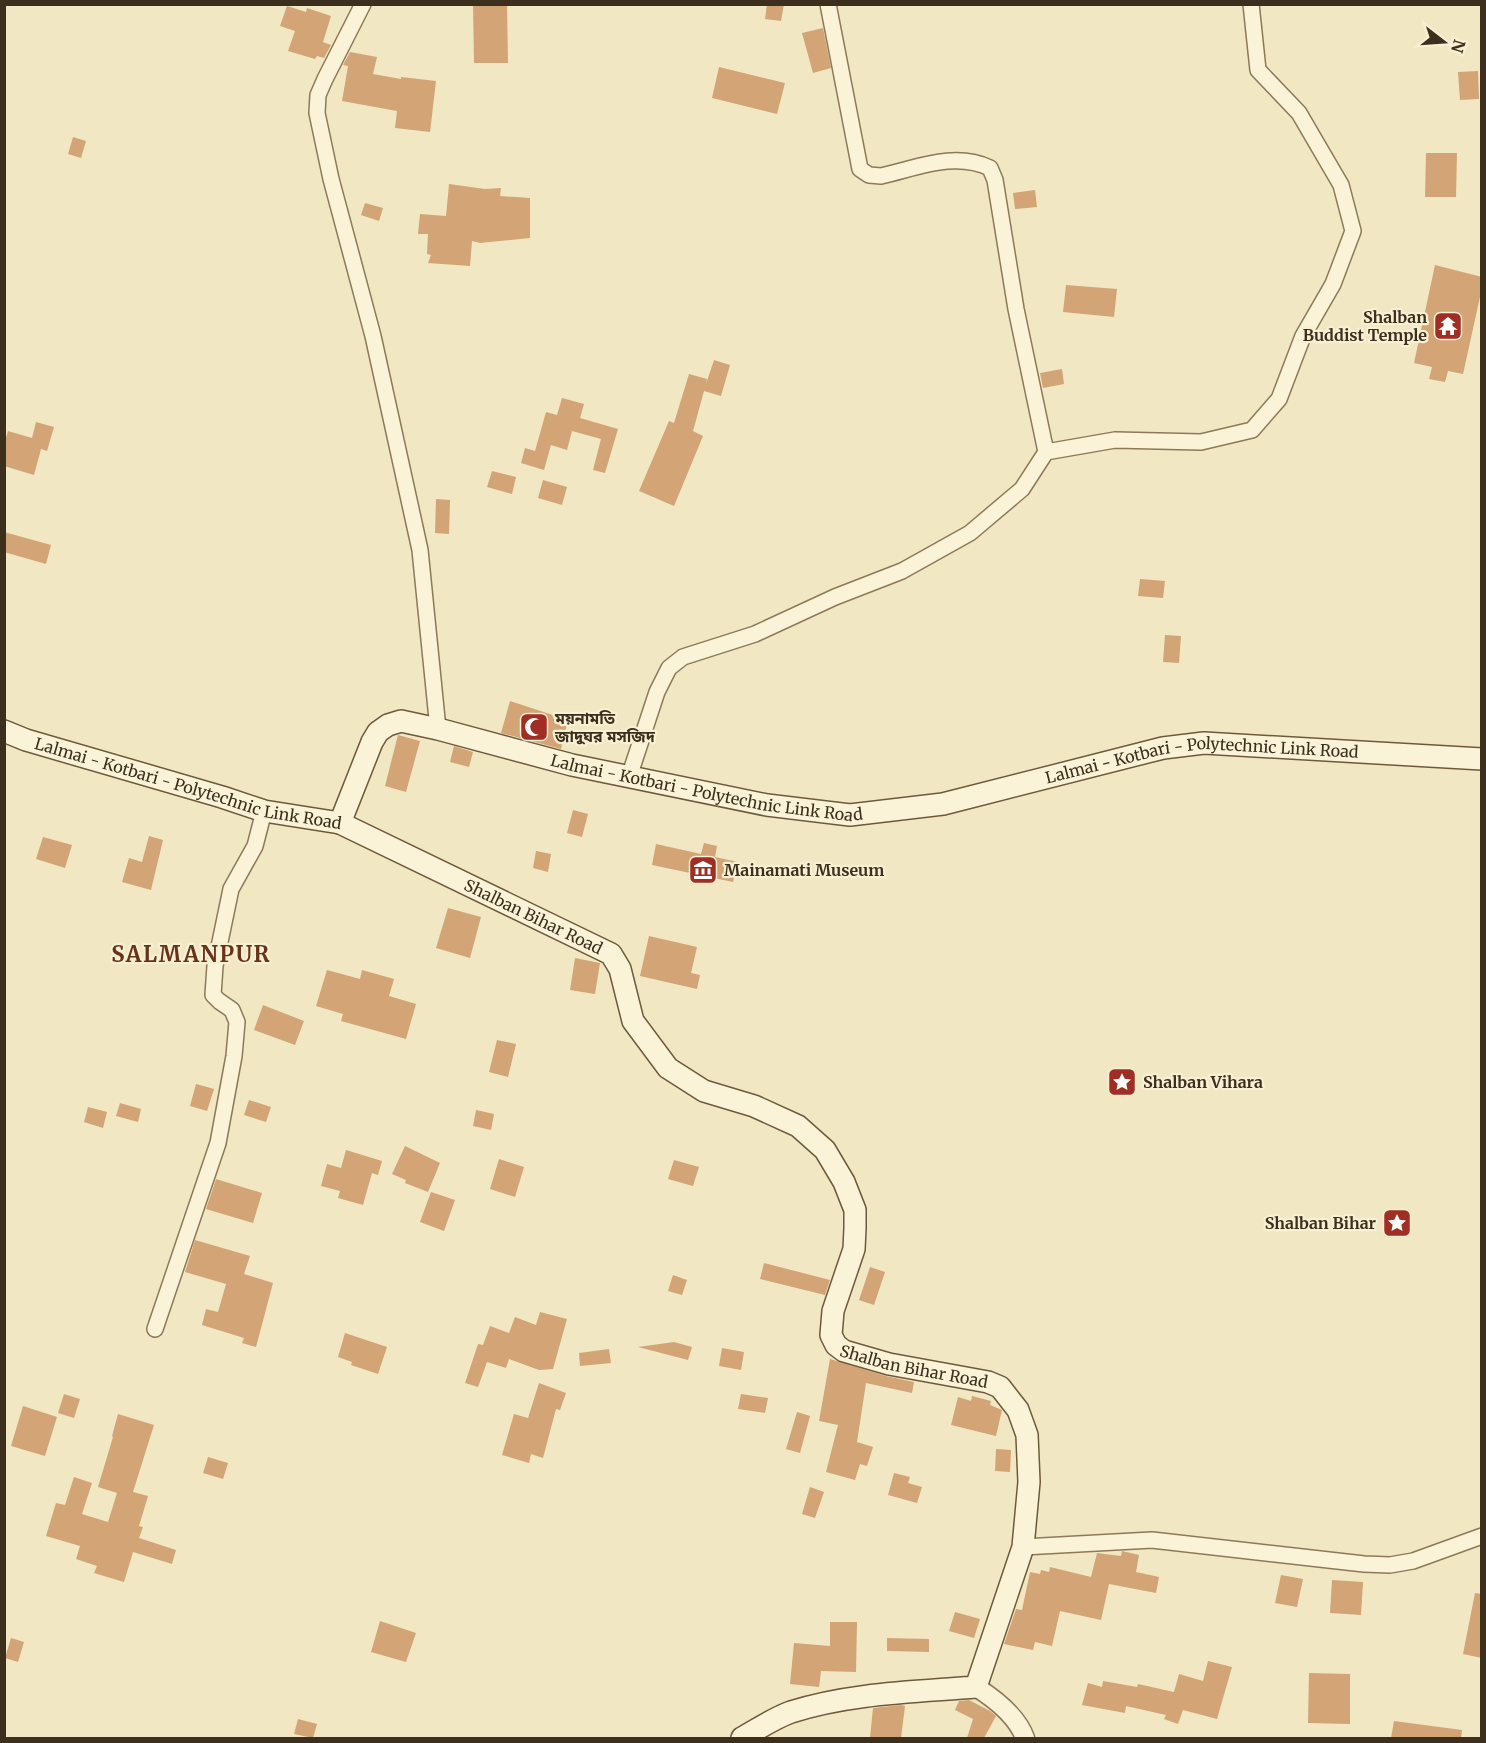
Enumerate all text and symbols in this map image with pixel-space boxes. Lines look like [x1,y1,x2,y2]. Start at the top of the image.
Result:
north arrow [1414,12,1474,72]
text: N [1447,37,1470,56]
place label: Shalban Buddist Temple [1303,307,1427,345]
temple icon: Shalban Buddist Temple [1432,310,1464,342]
place label: ময়নামতি জাদুঘর মসজিদ [554,708,656,746]
mosque icon: ময়নামতি জাদুঘর মসজিদ [518,711,550,743]
street label: Lalmai - Kotbari - Polytechnic Link Road [32,733,343,833]
street label: Lalmai - Kotbari - Polytechnic Link Road [1043,733,1360,788]
street label: Lalmai - Kotbari - Polytechnic Link Road [548,750,864,825]
museum icon: Mainamati Museum [687,854,719,886]
place label: Mainamati Museum [724,860,884,880]
street label: Shalban Bihar Road [461,875,606,959]
district label: SALMANPUR [111,940,271,968]
place icon: Shalban Vihara [1106,1066,1138,1098]
place label: Shalban Vihara [1143,1072,1263,1092]
place icon: Shalban Bihar [1381,1207,1413,1239]
place label: Shalban Bihar [1265,1213,1377,1233]
street label: Shalban Bihar Road [838,1340,990,1392]

